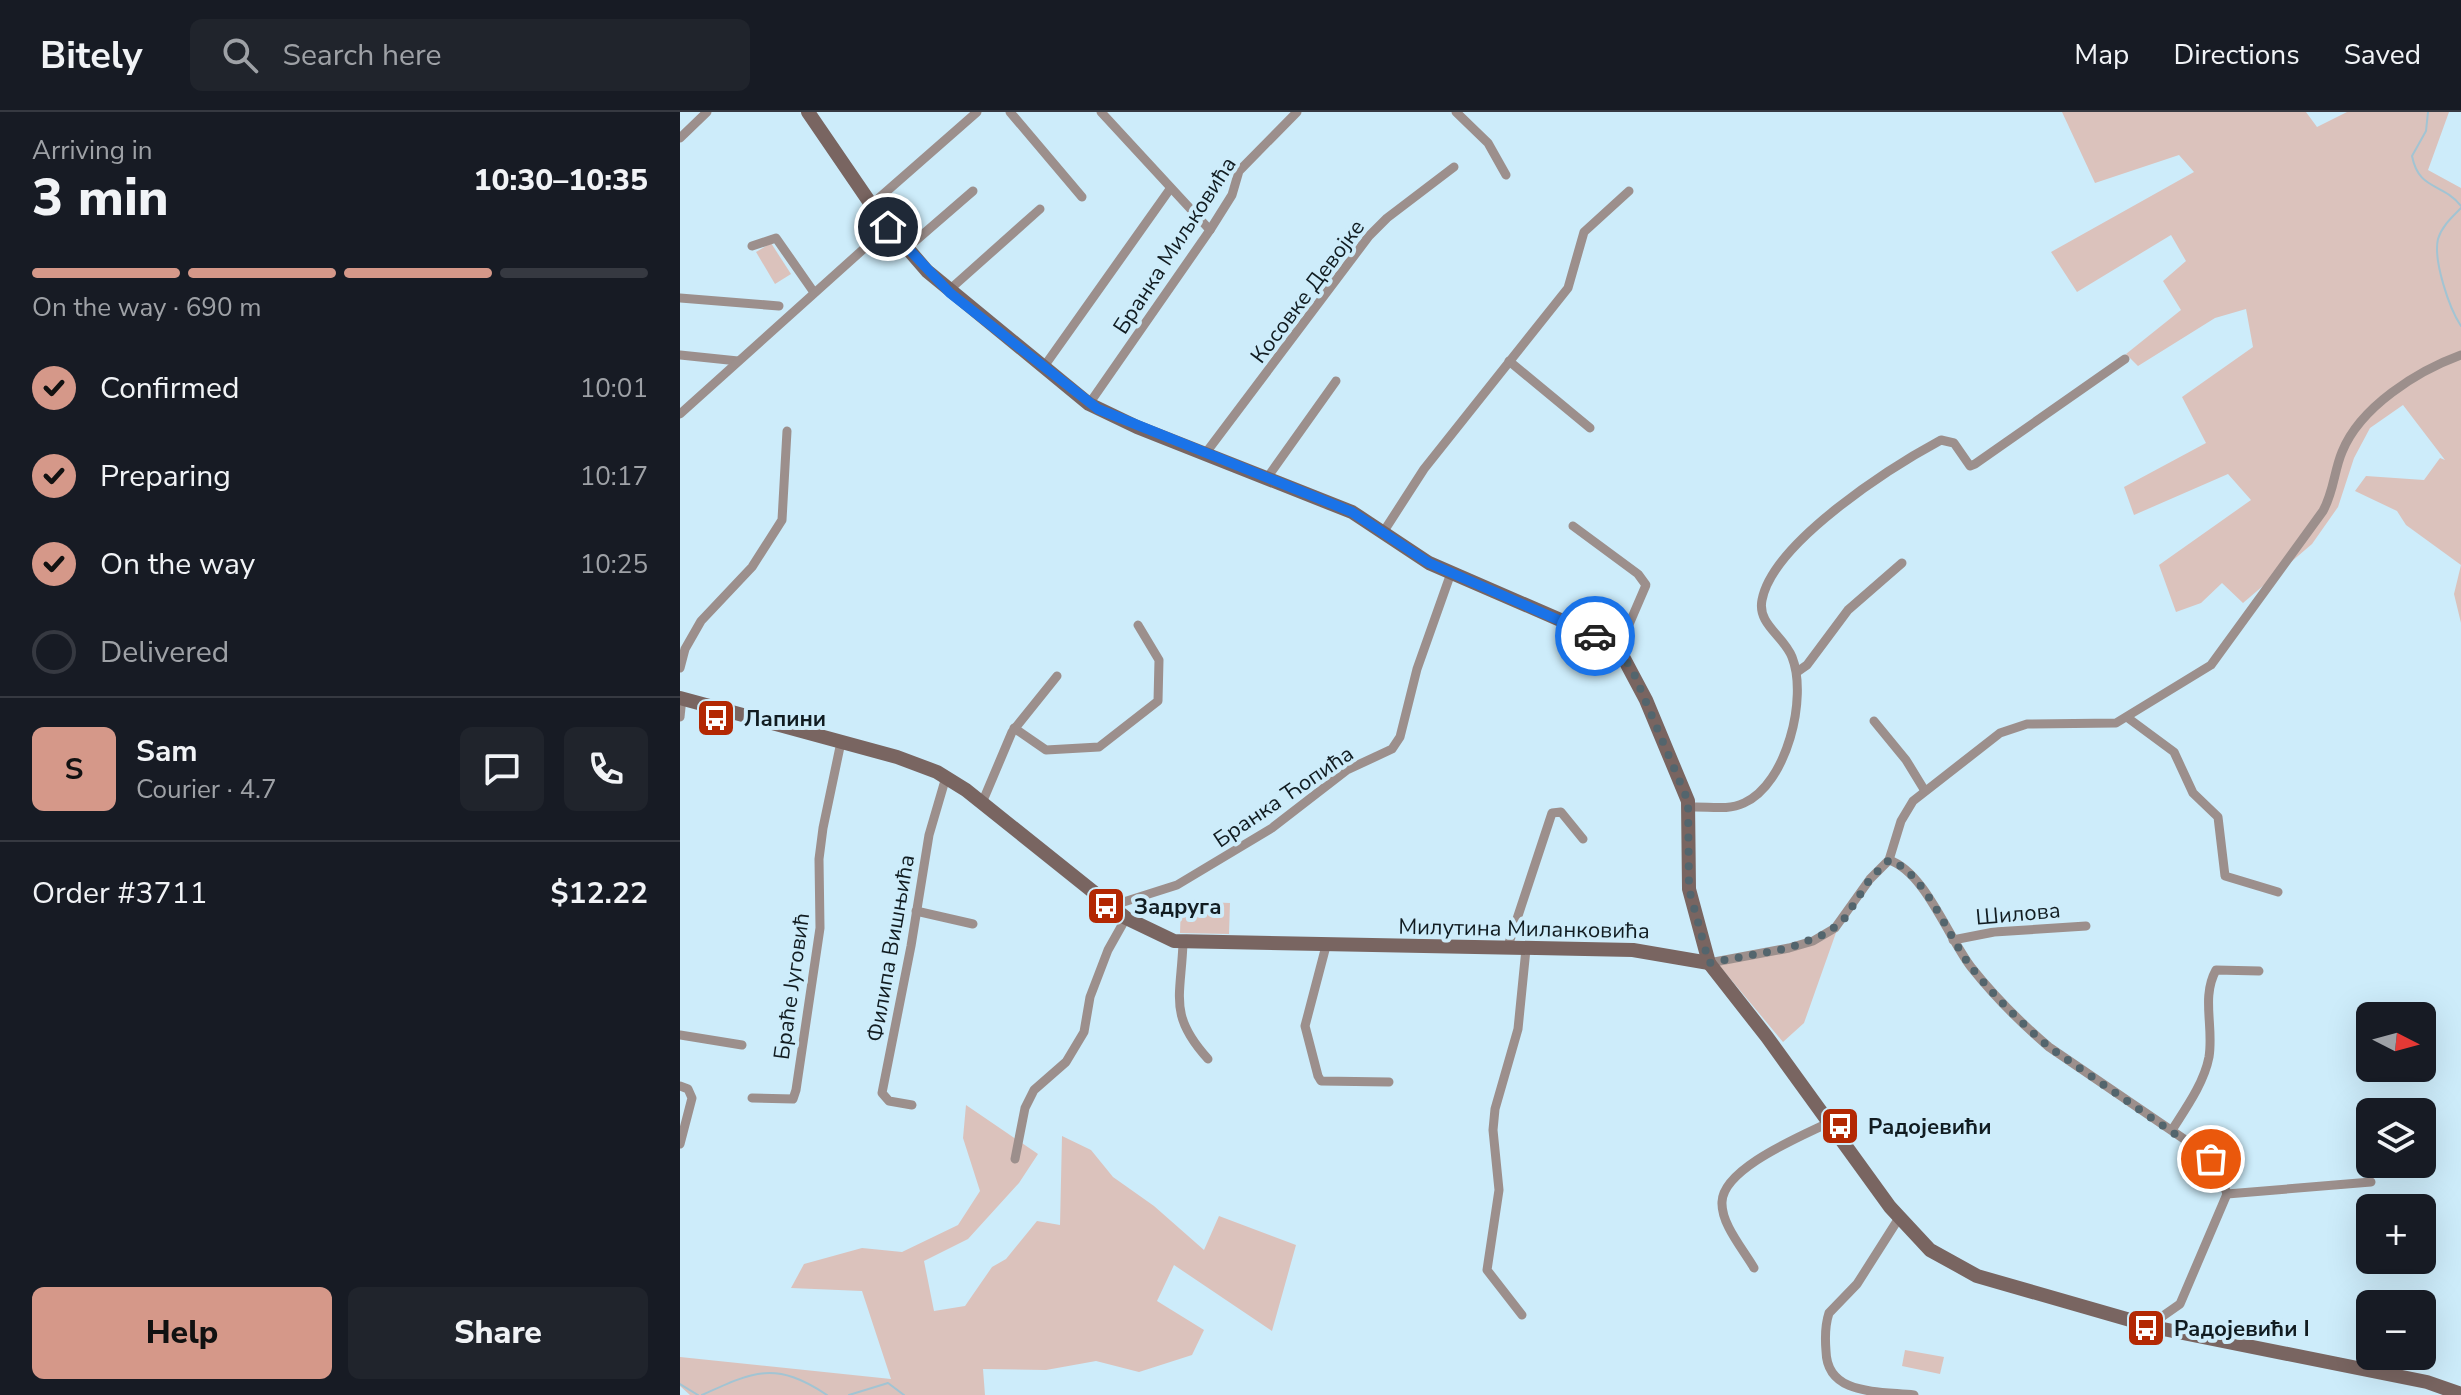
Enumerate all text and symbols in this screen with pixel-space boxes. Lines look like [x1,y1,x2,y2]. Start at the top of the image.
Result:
search box [190,19,750,91]
text: Bitely [40,30,142,81]
icon: search [218,33,262,77]
text: Search here [282,35,441,76]
text: Map [2074,36,2129,74]
text: Directions [2173,36,2300,74]
text: Saved [2344,36,2421,74]
text: Arriving in [32,133,153,168]
street label: Бранка Миљковића [1106,151,1243,340]
text: 10:30–10:35 [473,160,648,201]
text: 3 min [32,162,169,233]
pin [854,193,922,261]
icon: home [866,205,910,249]
street label: Косовке Девојке [1244,214,1372,370]
text: On the way · 690 m [32,290,261,325]
icon: check [32,366,76,410]
text: Confirmed [100,368,240,409]
text: 10:01 [580,371,648,406]
icon: check [32,454,76,498]
text: Preparing [100,456,231,497]
text: 10:17 [580,459,648,494]
icon: check [32,542,76,586]
text: On the way [100,544,255,585]
text: 10:25 [580,547,648,582]
courier [1555,596,1635,676]
icon: car [1573,614,1617,658]
text: Delivered [100,632,229,673]
bus stop icon: Лапини [695,697,737,739]
place label: Лапини [744,704,826,734]
button: chat [460,727,544,811]
button: phone [564,727,648,811]
text: Sam [136,731,198,772]
street label: Бранка Ћопића [1208,739,1359,855]
text: S [65,749,83,790]
text: Courier · 4.7 [136,772,277,807]
street label: Филипа Вишњића [860,852,922,1044]
text: Order #3711 [32,873,207,914]
text: $12.22 [551,873,648,914]
bus stop icon: Задруга [1085,885,1127,927]
place label: Задруга [1134,892,1222,922]
street label: Шилова [1974,895,2062,933]
street label: Браће Југовић [767,911,817,1062]
street label: Милутина Миланковића [1398,912,1650,946]
north arrow [2356,1002,2436,1082]
map controls [2356,1002,2436,1370]
button: layers [2356,1098,2436,1178]
bus stop icon: Радојевићи [1819,1105,1861,1147]
place label: Радојевићи [1868,1112,1991,1142]
pin [2177,1125,2245,1193]
icon: bag [2189,1137,2233,1181]
button: + [2356,1194,2436,1274]
button: Help [32,1287,332,1379]
button: Share [348,1287,648,1379]
button: − [2356,1290,2436,1370]
bus stop icon: Радојевићи I [2125,1307,2167,1349]
place label: Радојевићи I [2174,1314,2310,1344]

